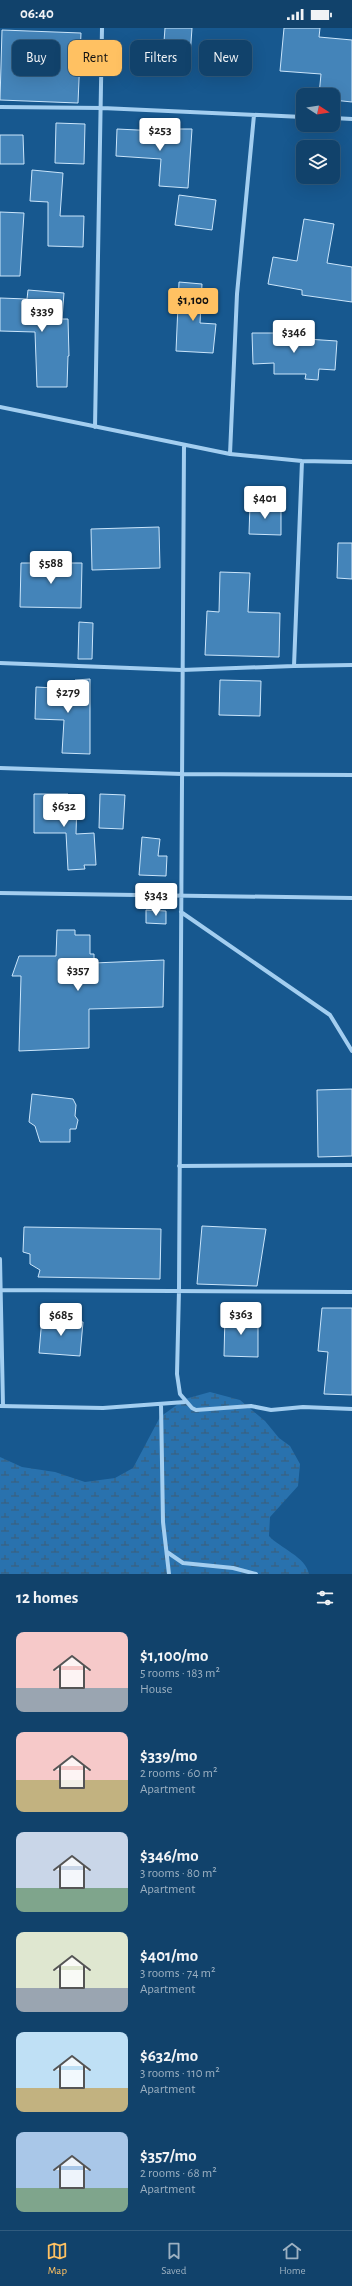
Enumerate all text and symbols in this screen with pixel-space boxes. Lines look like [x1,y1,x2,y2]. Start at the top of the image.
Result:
text: 06:40 [20,6,54,21]
chip: Buy [12,40,60,76]
chip: Rent [68,40,122,76]
chip: Filters [130,40,191,76]
chip: New [199,40,252,76]
north arrow [296,88,340,132]
map controls [296,88,340,184]
pin: $253 [136,118,184,152]
text: $253 [148,124,172,137]
button: layers [296,140,340,184]
pin: $1,100 [160,288,226,322]
text: $1,100 [177,294,209,307]
pin: $339 [18,299,66,333]
text: $339 [30,305,54,318]
pin: $346 [270,320,318,354]
text: $346 [282,326,306,339]
pin: $401 [241,486,289,520]
text: $401 [253,492,277,505]
pin: $588 [27,551,75,585]
text: $588 [39,557,63,570]
pin: $279 [44,680,92,714]
text: $279 [56,686,80,699]
pin: $632 [40,794,88,828]
text: $632 [52,800,76,813]
pin: $343 [132,883,180,917]
text: $343 [144,889,168,902]
pin: $357 [54,958,102,992]
text: $357 [67,964,89,977]
pin: $363 [217,1302,265,1336]
pin: $685 [37,1303,85,1337]
text: $363 [229,1308,253,1321]
text: $685 [49,1309,73,1322]
icon: filters [314,1587,336,1609]
text: 12 homes [16,1589,78,1606]
text: $1,100/mo [140,1647,208,1664]
icon: home [48,1648,96,1696]
text: 5 rooms · 183 m² [140,1667,220,1680]
text: House [140,1683,172,1696]
text: $339/mo [140,1747,197,1764]
icon: home [48,1748,96,1796]
text: 2 rooms · 60 m² [140,1767,217,1780]
text: Apartment [140,1783,195,1796]
text: $346/mo [140,1847,199,1864]
icon: home [48,1848,96,1896]
text: 3 rooms · 80 m² [140,1867,217,1880]
text: Apartment [140,1883,195,1896]
text: $401/mo [140,1947,198,1964]
icon: home [48,1948,96,1996]
text: 3 rooms · 74 m² [140,1967,216,1980]
text: Apartment [140,1983,195,1996]
text: $632/mo [140,2047,198,2064]
icon: home [48,2048,96,2096]
text: 3 rooms · 110 m² [140,2067,220,2080]
text: Apartment [140,2083,195,2096]
text: $357/mo [140,2147,197,2164]
icon: home [48,2148,96,2196]
text: 2 rooms · 68 m² [140,2167,217,2180]
text: Apartment [140,2183,195,2196]
tab: Map [46,2240,68,2277]
tab: Saved [161,2240,186,2277]
tab: Home [279,2240,306,2277]

